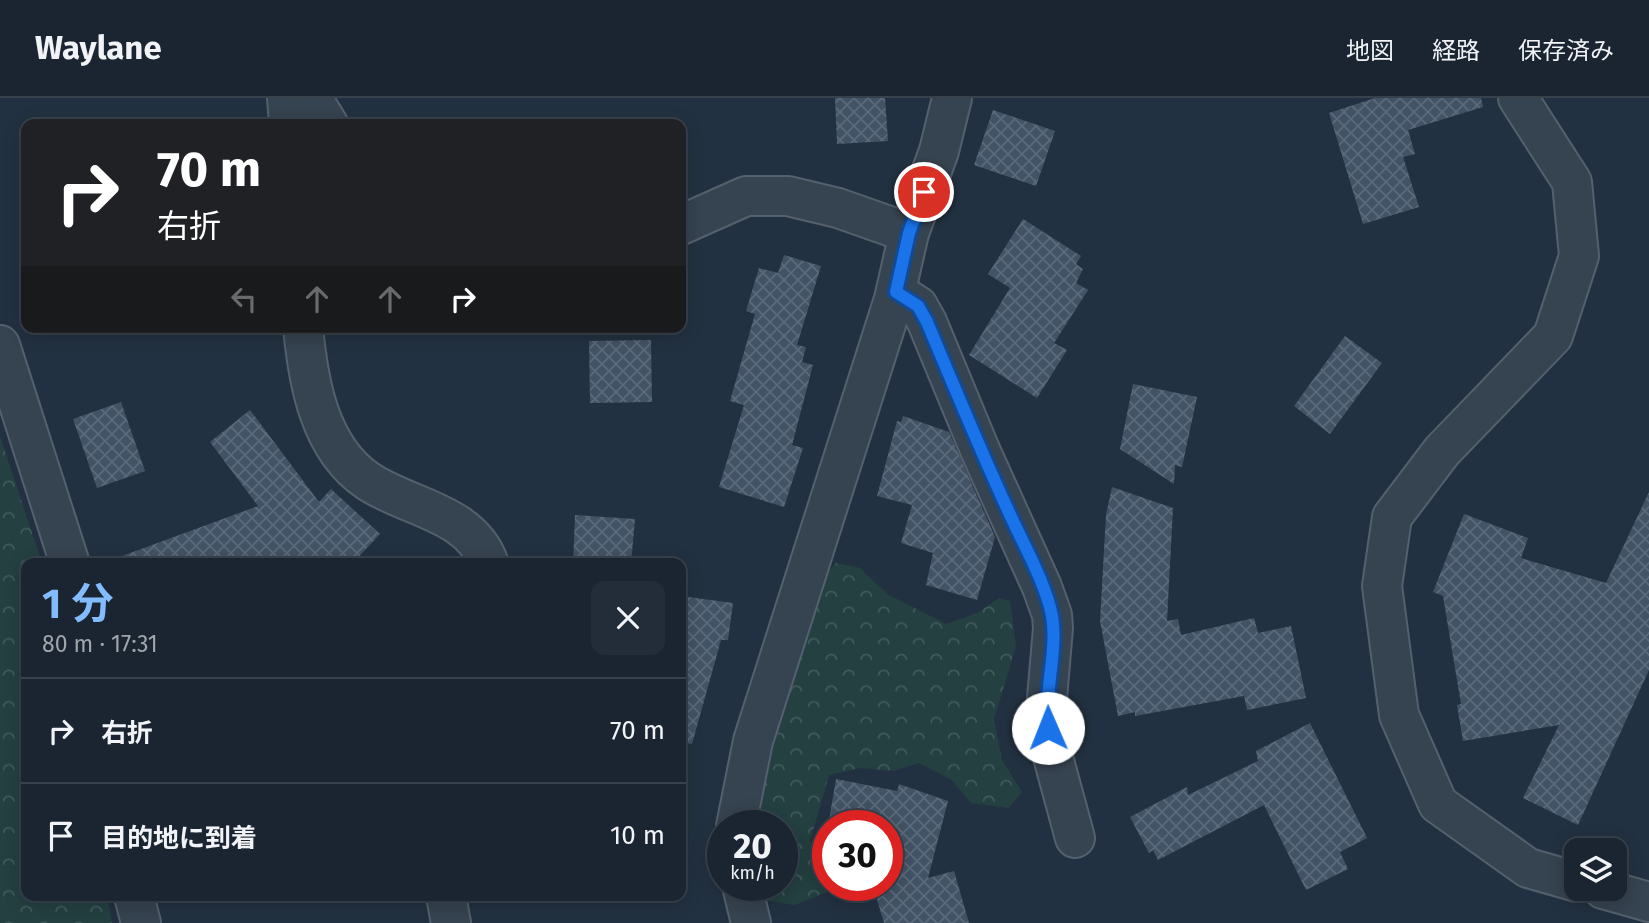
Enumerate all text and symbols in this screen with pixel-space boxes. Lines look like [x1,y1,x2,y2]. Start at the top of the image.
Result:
text: Waylane [35,28,162,68]
text: 地図 [1346,37,1394,65]
text: 経路 [1432,37,1480,65]
text: 保存済み [1518,37,1614,65]
text: 70 m [157,140,261,199]
icon: right [42,147,133,238]
pin [894,162,954,222]
icon: arrive [905,173,943,211]
text: 右折 [157,207,221,245]
icon: left [225,280,263,318]
icon: ahead [298,280,336,318]
icon: ahead [371,280,409,318]
icon: right [444,280,482,318]
text: 1 分 [42,579,113,629]
button: close [591,581,665,655]
text: 80 m · 17:31 [42,630,158,658]
position arrow [1011,691,1085,765]
icon: right [42,712,80,750]
text: 70 m [610,715,665,746]
text: 右折 [101,718,153,749]
speed limit sign: 30 [812,810,903,901]
icon: arrive [42,817,80,855]
text: 10 m [610,820,665,851]
text: 目的地に到着 [101,823,257,854]
text: 20 [733,825,772,867]
map controls [1564,838,1627,901]
button: layers [1564,838,1627,901]
text: km/h [730,862,775,884]

